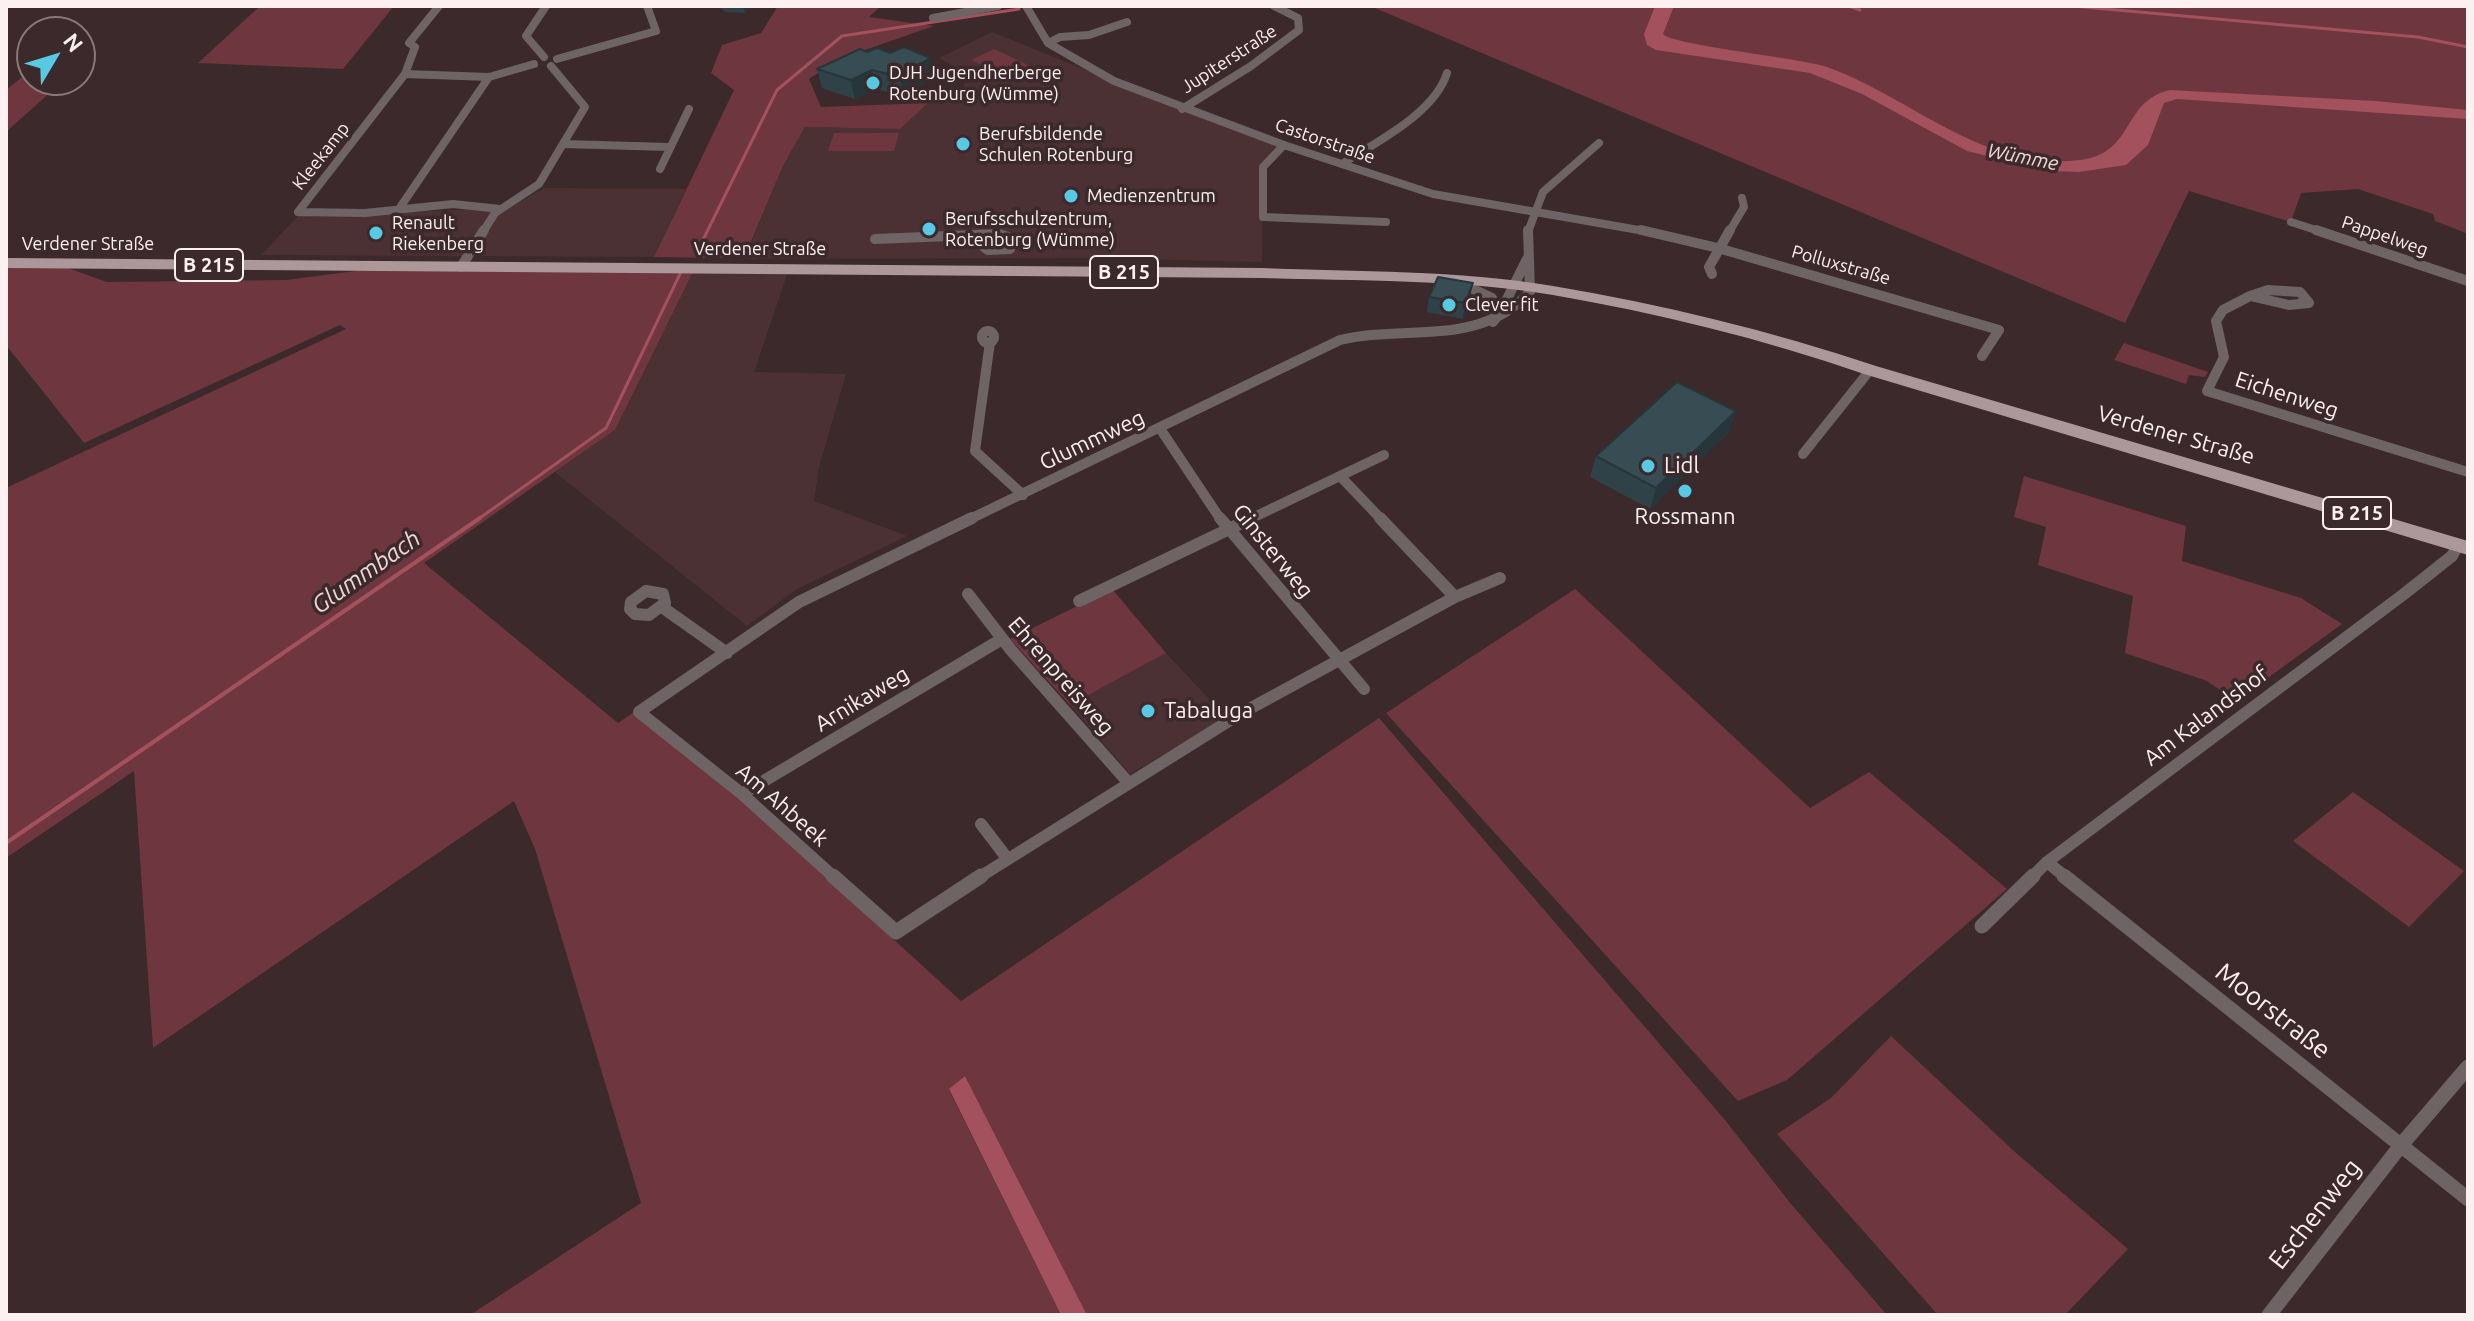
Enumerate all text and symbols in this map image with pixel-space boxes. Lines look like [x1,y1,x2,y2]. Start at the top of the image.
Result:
north arrow [16,16,96,96]
street label: Jupiterstraße [1177,20,1281,98]
text: N [59,28,89,56]
place label: DJH Jugendherberge Rotenburg (Wümme) [889,62,1062,104]
marker: DJH Jugendherberge Rotenburg (Wümme) [864,74,882,92]
street label: Castorstraße [1272,114,1378,168]
street label: Kleekamp [288,118,354,194]
place label: Berufsbildende Schulen Rotenburg [979,123,1133,166]
marker: Berufsbildende Schulen Rotenburg [954,135,972,153]
water label: Wümme [1985,138,2061,176]
place label: Medienzentrum [1087,185,1216,207]
marker: Medienzentrum [1062,187,1080,205]
place label: Berufsschulzentrum, Rotenburg (Wümme) [945,208,1115,250]
street label: Pappelweg [2339,211,2431,261]
place label: Renault Riekenberg [392,212,484,254]
marker: Berufsschulzentrum, Rotenburg (Wümme) [920,220,938,238]
marker: Renault Riekenberg [367,224,385,242]
street label: Verdener Straße [22,233,154,255]
street label: Verdener Straße [694,238,826,260]
street label: Polluxstraße [1789,241,1893,289]
road number: B 215 [175,249,243,281]
road number: B 215 [1090,256,1158,288]
place label: Clever fit [1465,294,1539,316]
marker: Clever fit [1440,296,1458,314]
street label: Eichenweg [2232,366,2342,424]
street label: Verdener Straße [2095,400,2257,470]
street label: Glummweg [1035,404,1149,476]
place label: Lidl [1664,453,1699,479]
marker: Lidl [1639,457,1657,475]
marker: Rossmann [1676,482,1694,500]
road number: B 215 [2323,497,2391,529]
street label: Ginsterweg [1227,499,1319,603]
place label: Rossmann [1634,504,1736,530]
water label: Glummbach [306,524,426,620]
street label: Ehrenpreisweg [1002,611,1120,741]
street label: Arnikaweg [810,661,914,737]
street label: Am Kalandshof [2139,661,2273,771]
place label: Tabaluga [1164,698,1253,724]
marker: Tabaluga [1139,702,1157,720]
street label: Am Ahbeek [731,758,833,852]
street label: Moorstraße [2209,956,2337,1066]
street label: Eschenweg [2262,1153,2368,1275]

